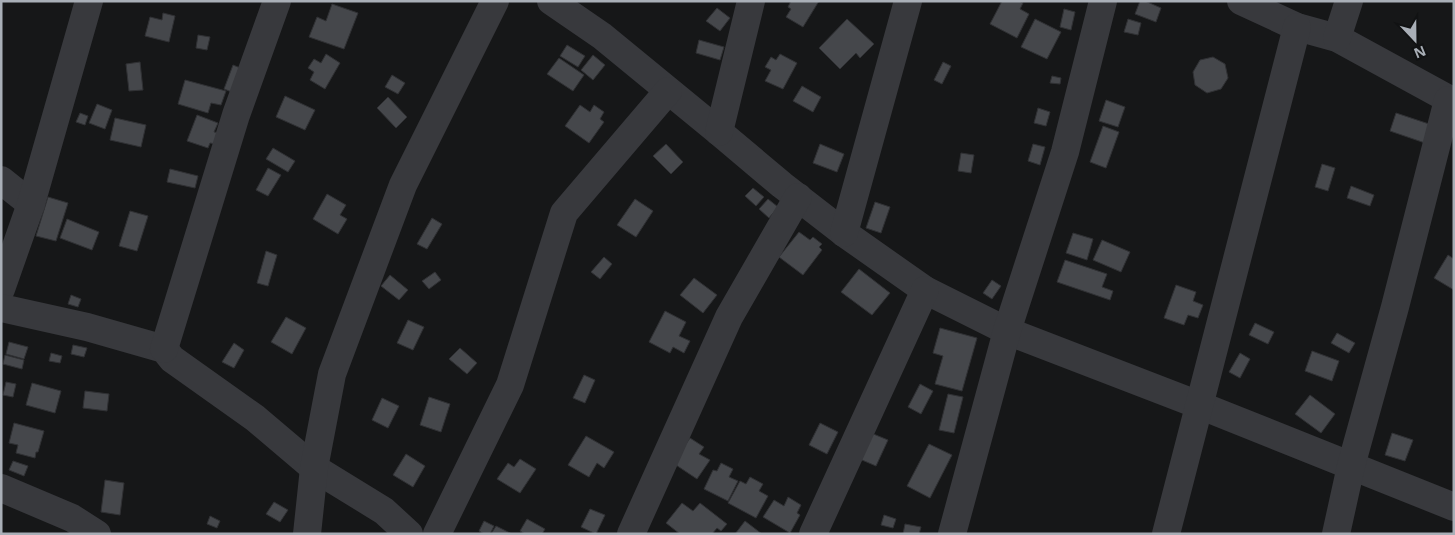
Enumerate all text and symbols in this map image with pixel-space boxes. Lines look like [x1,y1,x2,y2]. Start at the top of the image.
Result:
north arrow [1390,15,1440,65]
text: N [1411,42,1429,63]

